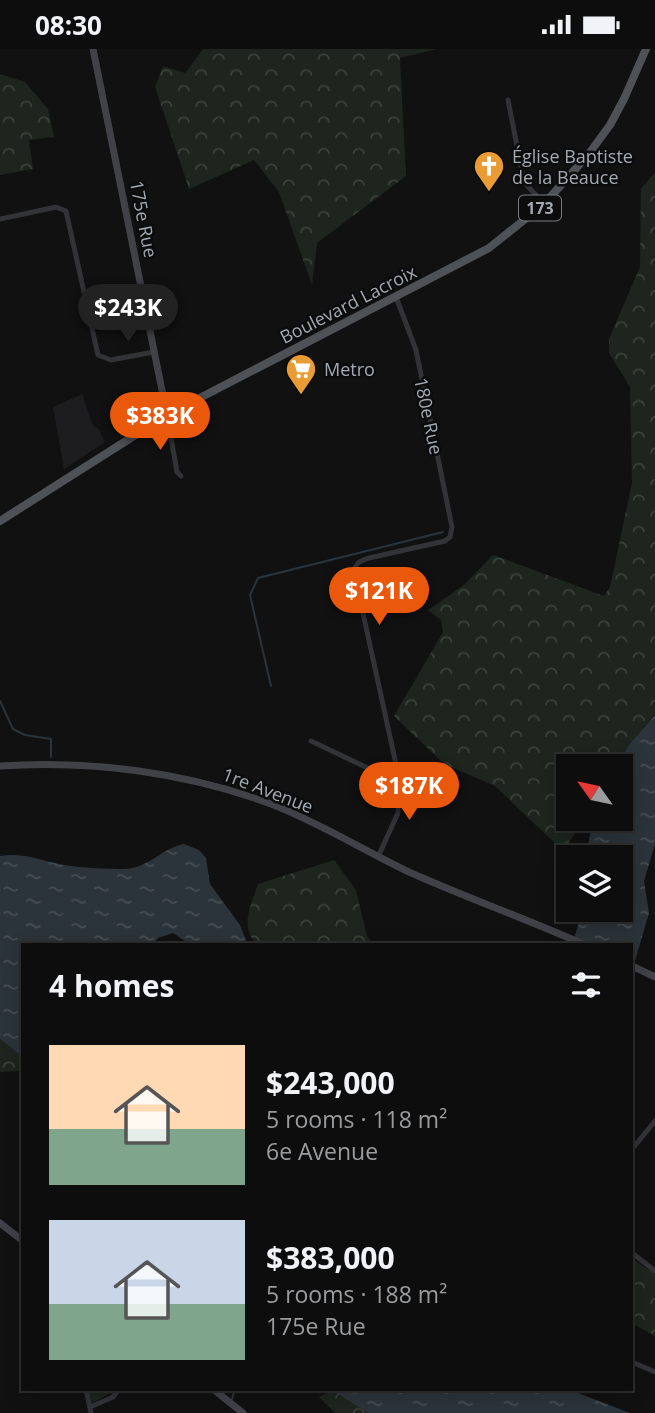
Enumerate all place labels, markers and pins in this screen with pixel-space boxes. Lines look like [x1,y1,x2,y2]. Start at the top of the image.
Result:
place label: Église Baptiste de la Beauce [512,144,633,189]
church icon: Église Baptiste de la Beauce [472,149,506,193]
pin: $243K [79,285,177,344]
supermarket icon: Metro [284,352,318,396]
place label: Metro [324,357,375,381]
pin: $383K [111,393,209,452]
pin: $121K [330,567,428,627]
pin: $187K [360,763,458,822]

